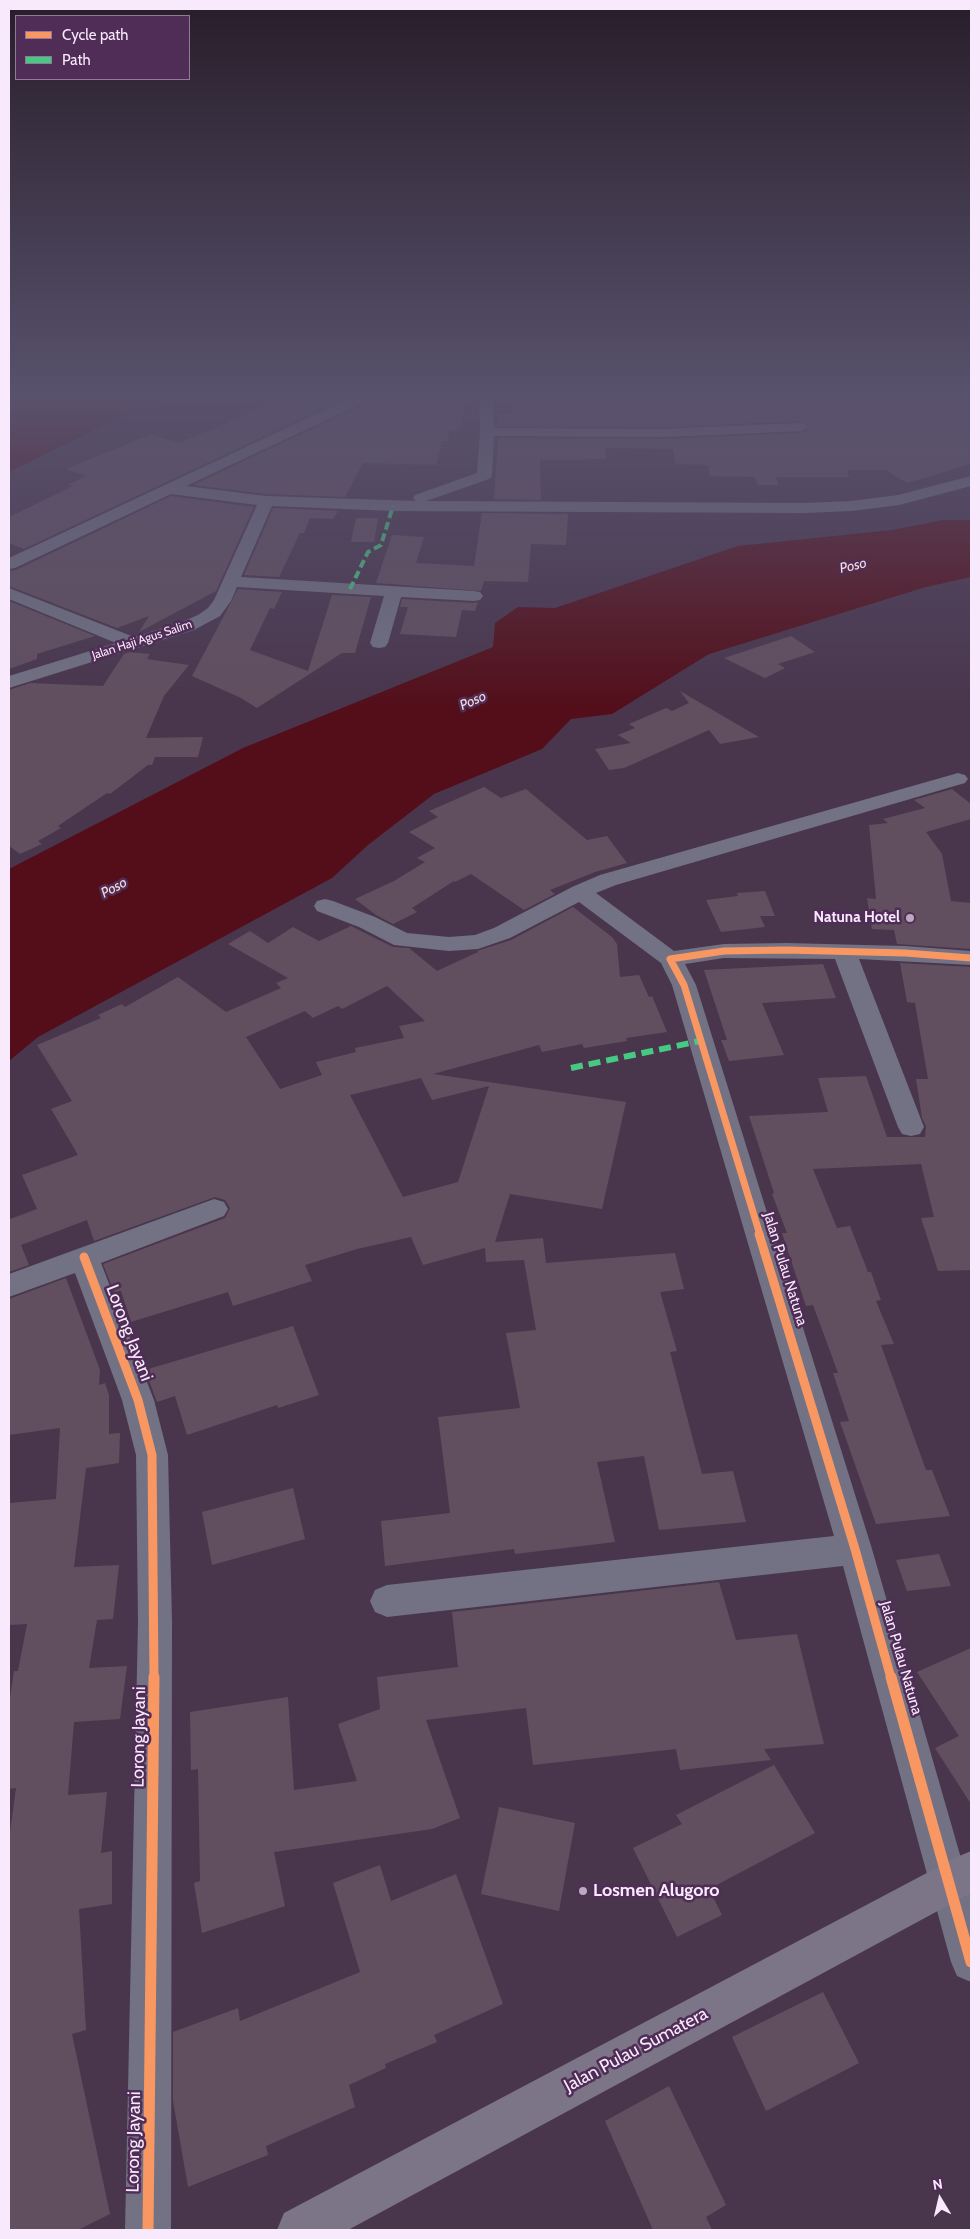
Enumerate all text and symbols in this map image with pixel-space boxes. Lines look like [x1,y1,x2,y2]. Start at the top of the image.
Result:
legend [15,15,190,80]
text: Cycle path [62,26,128,44]
text: Path [62,51,91,69]
water label: Poso [838,555,868,577]
street label: Jalan Haji Agus Salim [90,617,194,663]
water label: Poso [457,688,489,714]
water label: Poso [98,874,130,902]
place label: Natuna Hotel [814,909,900,927]
marker: Natuna Hotel [904,912,916,924]
street label: Jalan Pulau Natuna [759,1210,811,1328]
street label: Lorong Jayani [101,1282,157,1384]
street label: Jalan Pulau Natuna [876,1599,926,1717]
street label: Lorong Jayani [127,1686,151,1788]
place label: Losmen Alugoro [593,1880,720,1902]
marker: Losmen Alugoro [577,1885,589,1897]
street label: Jalan Pulau Sumatera [560,2003,712,2097]
street label: Lorong Jayani [122,2091,146,2193]
north arrow [915,2174,965,2224]
text: N [931,2175,944,2194]

